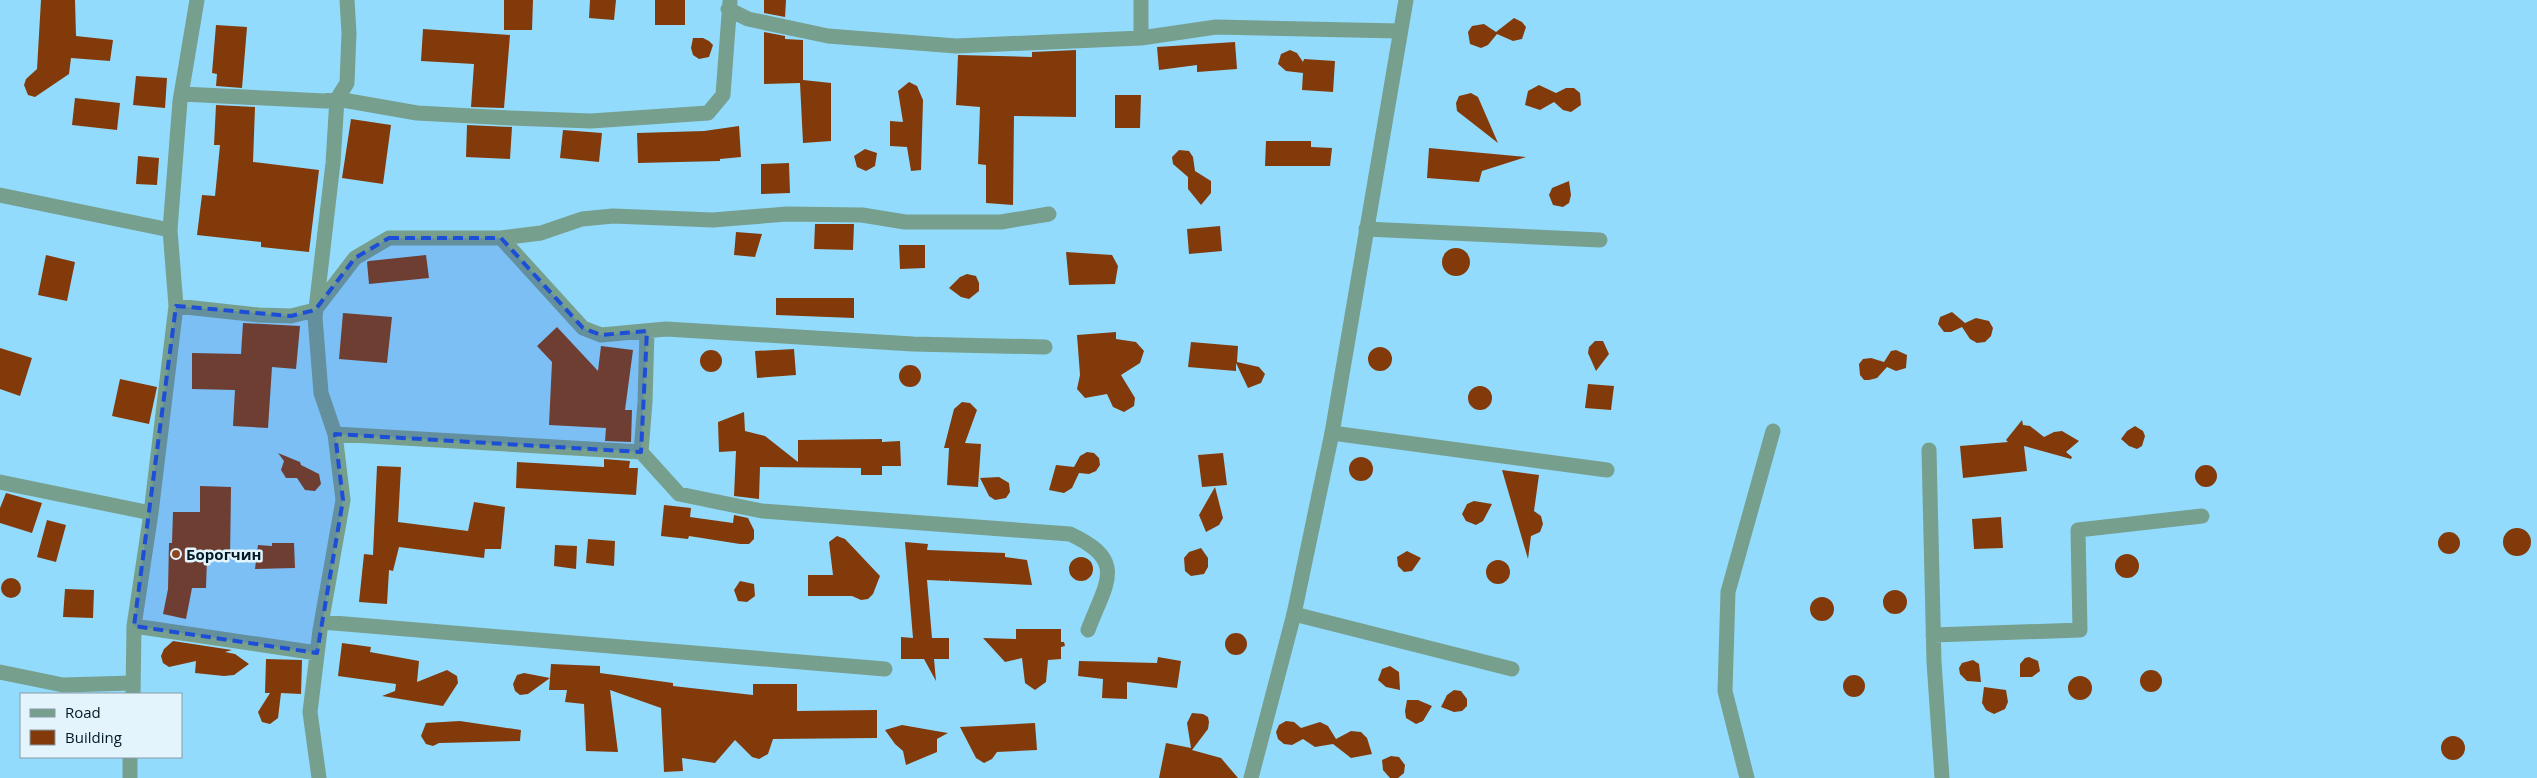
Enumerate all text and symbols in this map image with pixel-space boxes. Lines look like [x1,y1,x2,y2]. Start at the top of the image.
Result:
place label: Борогчин [186,544,261,564]
marker: Борогчин [170,548,182,560]
legend [20,693,182,758]
text: Road [65,702,101,722]
text: Building [65,727,122,747]

